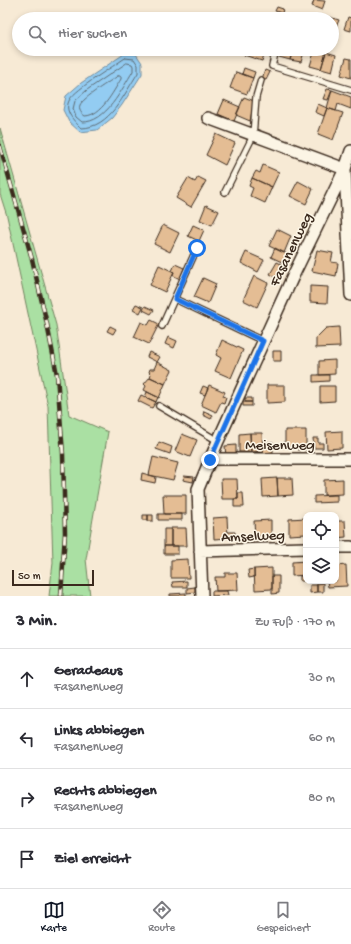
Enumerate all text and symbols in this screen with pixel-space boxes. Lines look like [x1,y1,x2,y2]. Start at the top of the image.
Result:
search box [12,12,339,56]
icon: search [26,23,48,45]
text: Hier suchen [58,25,127,43]
street label: Fasanenweg [266,210,317,291]
route start [188,239,206,257]
street label: Meisenweg [245,437,315,455]
route end [201,451,219,469]
map controls [303,512,339,584]
button: locate [303,512,339,548]
street label: Amselweg [221,527,285,547]
button: layers [303,548,339,584]
scale bar [12,568,94,587]
text: 50 m [18,571,40,583]
text: 3 Min. [16,612,58,632]
text: Zu Fuß · 170 m [255,615,335,630]
text: Geradeaus [54,662,122,680]
icon: ahead [16,668,38,690]
text: 30 m [309,671,335,686]
text: Fasanenweg [54,680,123,695]
text: Links abbiegen [54,722,144,740]
icon: left [16,728,38,750]
text: 60 m [309,731,335,746]
text: Fasanenweg [54,740,123,755]
text: Rechts abbiegen [54,782,157,800]
icon: right [16,788,38,810]
text: 80 m [308,791,335,806]
text: Fasanenweg [54,800,123,815]
icon: arrive [16,848,38,870]
text: Ziel erreicht [54,850,130,868]
tab: Karte [41,899,67,935]
tab: Route [148,899,175,935]
tab: Gespeichert [256,899,310,935]

